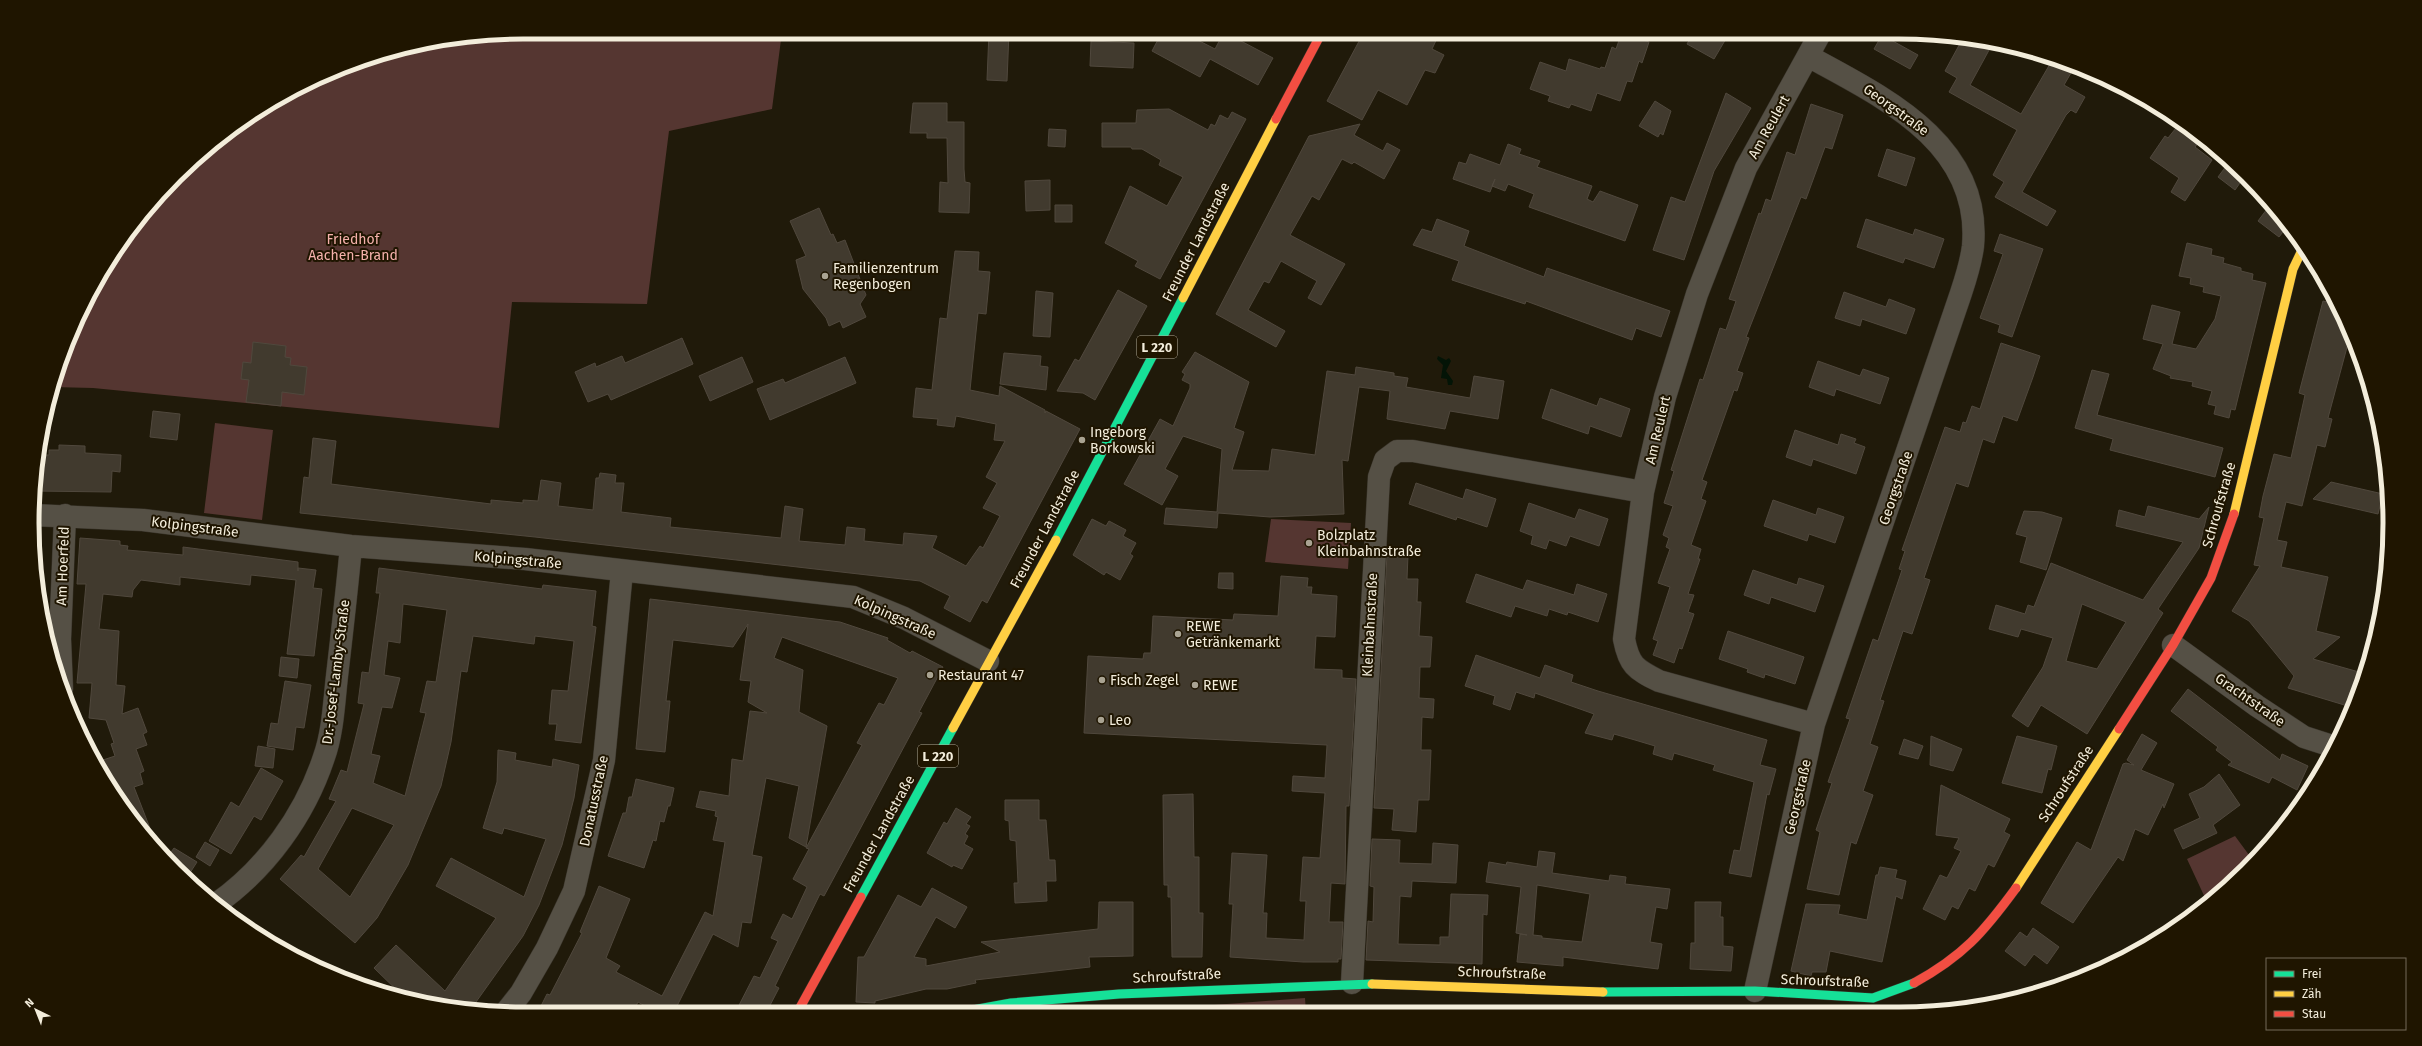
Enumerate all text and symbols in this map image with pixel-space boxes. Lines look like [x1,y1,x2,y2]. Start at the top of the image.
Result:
street label: Georgstraße [1860,80,1932,140]
street label: Am Reulert [1745,91,1794,162]
street label: Freunder Landstraße [1159,180,1233,304]
park label: Friedhof Aachen-Brand [308,231,398,264]
place label: Familienzentrum Regenbogen [833,260,939,293]
marker: Familienzentrum Regenbogen [820,271,830,281]
road number: L 220 [1137,336,1177,358]
street label: Am Reulert [1642,393,1674,466]
place label: Ingeborg Borkowski [1090,424,1155,457]
marker: Ingeborg Borkowski [1077,435,1087,445]
street label: Georgstraße [1875,449,1917,527]
street label: Schroufstraße [2199,460,2239,550]
street label: Freunder Landstraße [1007,467,1083,591]
street label: Kolpingstraße [150,513,240,541]
street label: Am Hoerfeld [53,526,73,606]
place label: Bolzplatz Kleinbahnstraße [1317,527,1421,560]
marker: Bolzplatz Kleinbahnstraße [1304,538,1314,548]
street label: Kolpingstraße [473,548,563,572]
street label: Kleinbahnstraße [1359,572,1381,678]
street label: Kolpingstraße [851,591,939,643]
street label: Dr.-Josef-Lamby-Straße [319,599,353,745]
place label: REWE Getränkemarkt [1186,618,1281,651]
marker: REWE Getränkemarkt [1173,629,1183,639]
place label: Restaurant 47 [938,667,1024,684]
marker: Restaurant 47 [925,670,935,680]
street label: Grachtstraße [2212,670,2288,730]
place label: Fisch Zegel [1110,672,1179,689]
marker: Fisch Zegel [1097,675,1107,685]
place label: REWE [1203,677,1238,694]
marker: REWE [1190,680,1200,690]
place label: Leo [1109,712,1131,729]
marker: Leo [1096,715,1106,725]
street label: Schroufstraße [2035,742,2097,826]
road number: L 220 [918,745,958,767]
street label: Donatusstraße [576,754,612,848]
street label: Georgstraße [1781,758,1815,836]
street label: Freunder Landstraße [840,772,918,896]
legend [2266,958,2406,1030]
street label: Schroufstraße [1457,963,1547,983]
street label: Schroufstraße [1132,965,1222,987]
text: Frei [2302,967,2322,981]
street label: Schroufstraße [1780,971,1870,991]
text: Zäh [2302,987,2322,1001]
north arrow [16,990,56,1030]
text: N [22,996,37,1010]
text: Stau [2302,1007,2326,1021]

